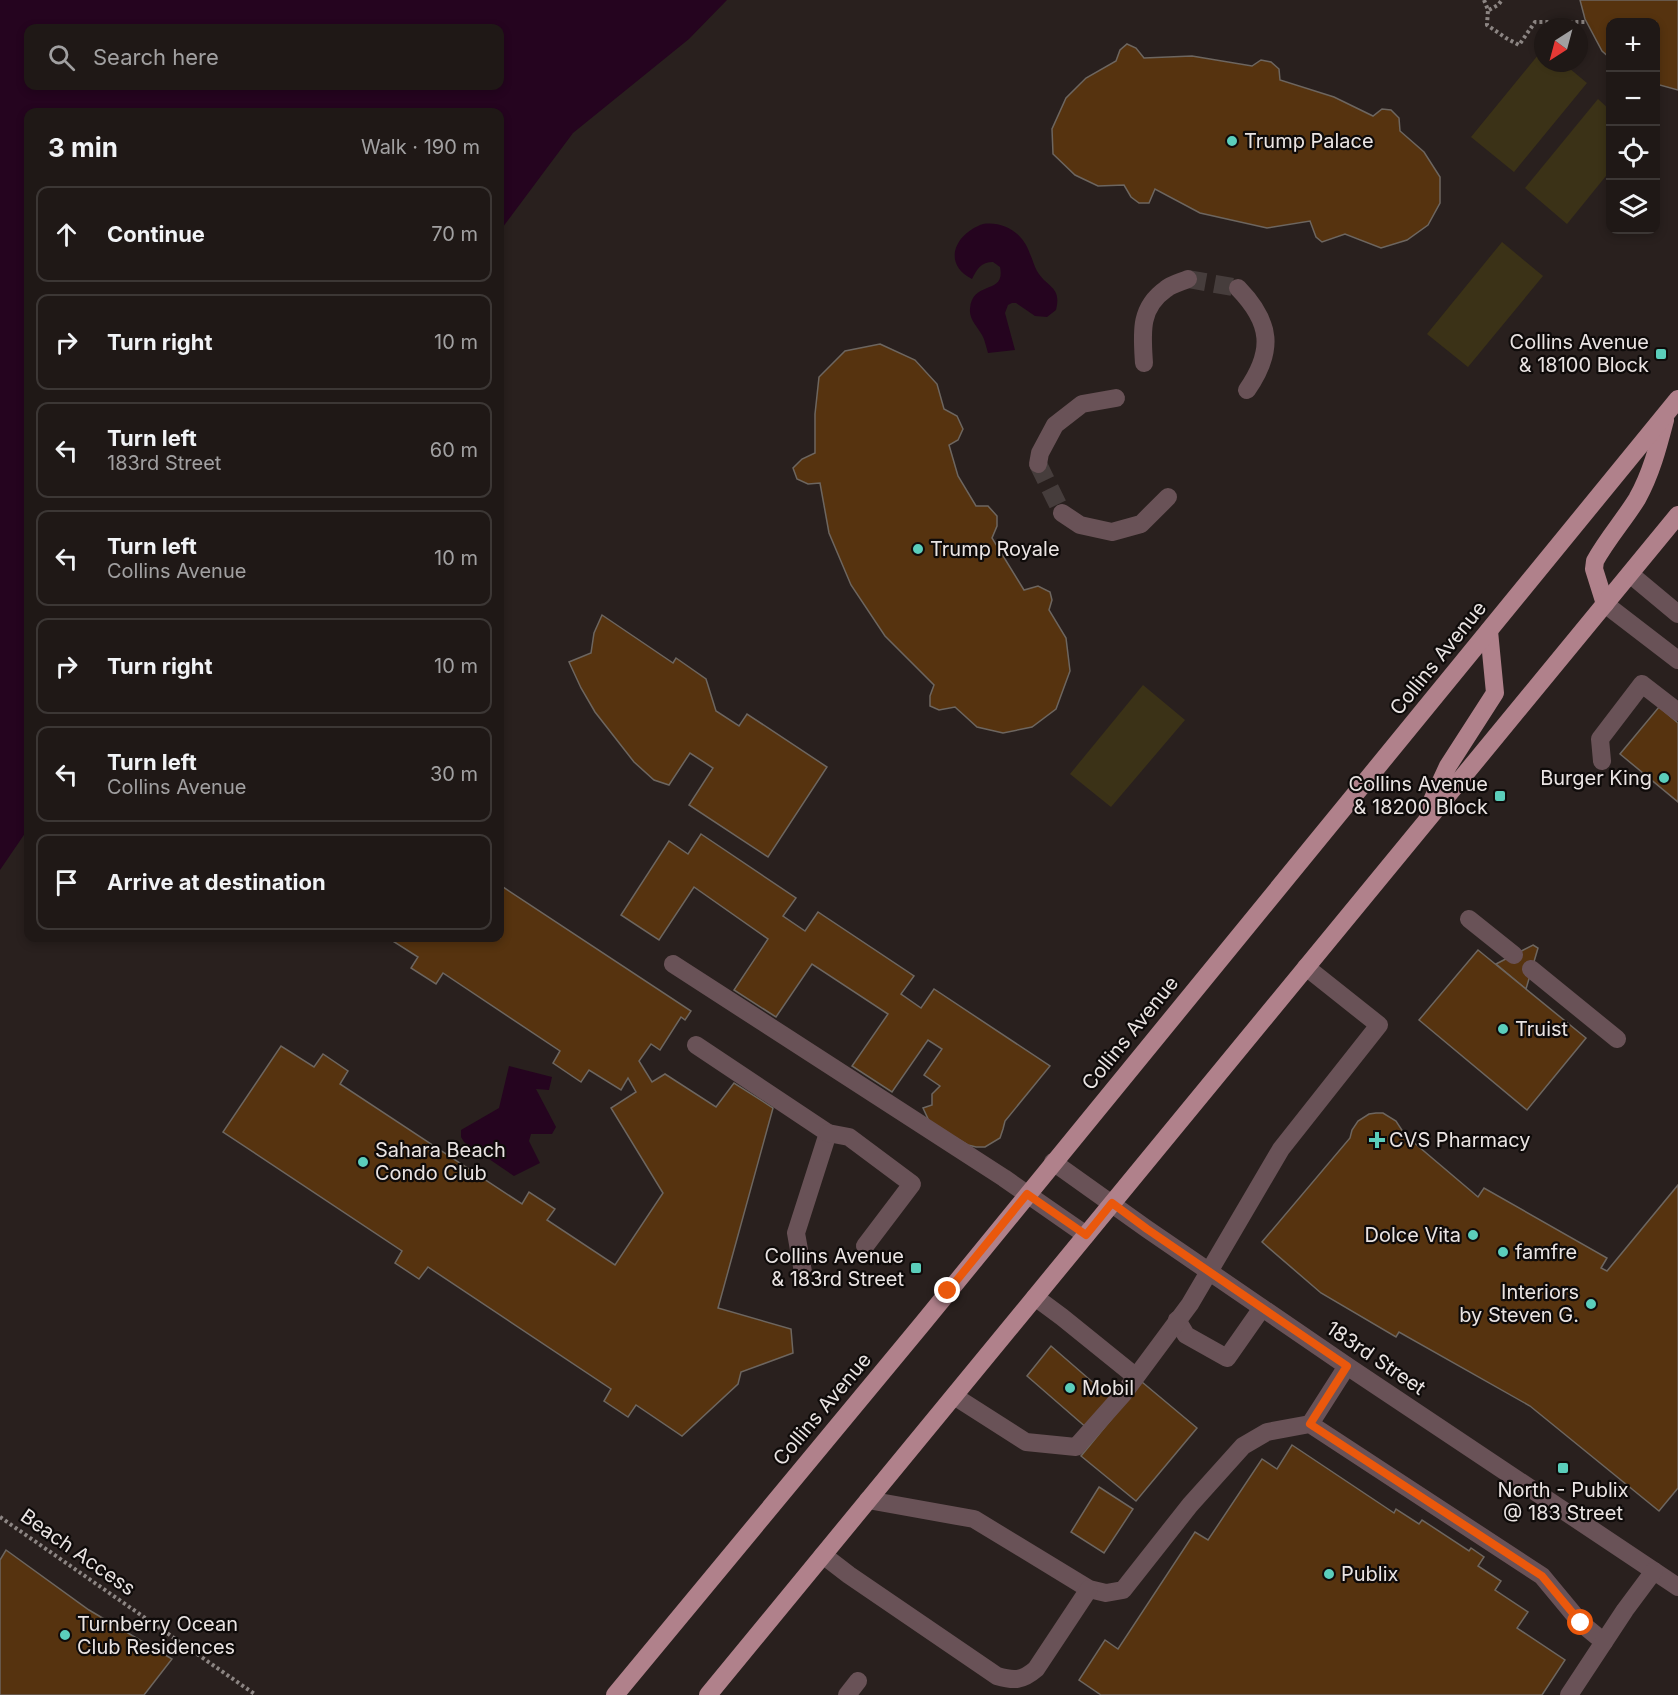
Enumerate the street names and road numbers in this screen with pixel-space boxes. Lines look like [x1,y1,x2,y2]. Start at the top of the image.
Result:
street label: Collins Avenue [1385,596,1491,720]
street label: Collins Avenue [1077,971,1183,1095]
street label: 183rd Street [1322,1316,1430,1400]
street label: Collins Avenue [768,1348,876,1470]
street label: Beach Access [16,1504,140,1600]

